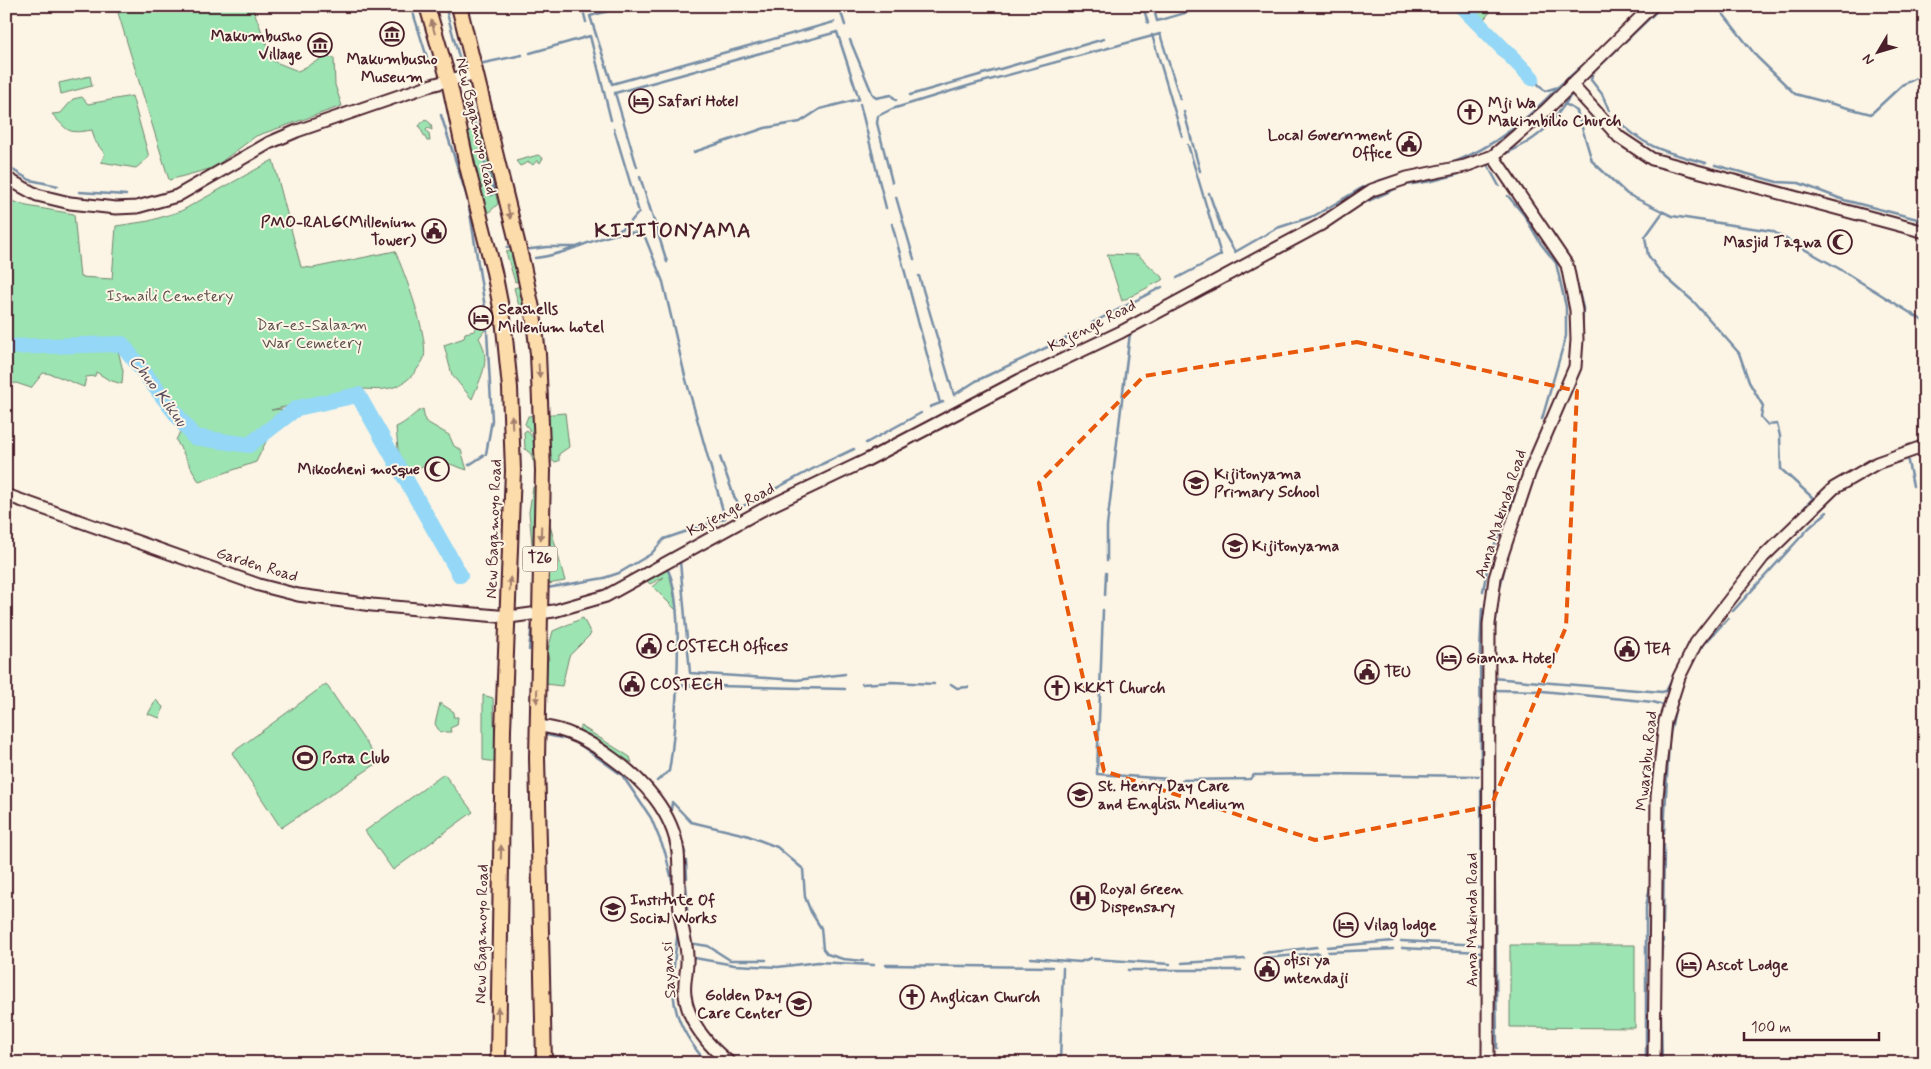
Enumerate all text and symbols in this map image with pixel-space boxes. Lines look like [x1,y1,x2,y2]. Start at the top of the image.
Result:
one-way arrow [429,19,437,34]
museum icon: Makumbusho Museum [379,21,405,47]
place label: Makumbusho Village [211,26,302,66]
north arrow [1854,28,1904,78]
museum icon: Makumbusho Village [307,32,333,58]
place label: Makumbusho Museum [346,49,438,88]
text: N [1859,50,1879,69]
street label: New Bagamoyo Road [450,55,502,197]
hotel icon: Safari Hotel [628,88,654,114]
place label: Safari Hotel [658,91,738,112]
place label: Mji Wa Makimbilio Church [1488,93,1622,132]
church icon: Mji Wa Makimbilio Church [1457,99,1483,125]
place label: Local Government Office [1268,125,1392,164]
public building icon: Local Government Office [1396,131,1422,157]
one-way arrow [505,204,513,219]
place label: PMO-RALG(Millenium Tower) [261,212,416,251]
district label: KIJITONYAMA [594,217,752,245]
public building icon: PMO-RALG(Millenium Tower) [421,218,447,244]
mosque icon: Masjid Taqwa [1827,229,1853,255]
place label: Masjid Taqwa [1723,232,1822,253]
park label: Ismaili Cemetery [107,286,233,307]
street label: Kajenge Road [1044,295,1140,357]
place label: Seashells Millenium hotel [498,299,604,338]
hotel icon: Seashells Millenium hotel [468,305,494,331]
park label: Dar-es-Salaam War Cemetery [257,315,367,354]
water label: Chuo Kikuu [123,350,193,432]
one-way arrow [535,363,543,379]
one-way arrow [507,414,515,430]
street label: Anna Makinda Road [1470,447,1532,581]
mosque icon: Mikocheni mosque [424,456,450,482]
place label: Mikocheni mosque [298,459,420,480]
street label: New Bagamoyo Road [481,459,507,599]
place label: Kijitonyama Primary School [1214,464,1320,503]
school or university icon: Kijitonyama Primary School [1183,470,1209,496]
street label: Kajenge Road [684,478,778,542]
one-way arrow [537,526,545,542]
school or university icon: Kijitonyama [1222,533,1248,559]
place label: Kijitonyama [1252,536,1340,557]
street label: Garden Road [214,543,300,587]
road number: T26 [522,546,558,572]
one-way arrow [506,576,514,592]
public building icon: COSTECH Offices [636,633,662,659]
place label: COSTECH Offices [666,636,788,657]
public building icon: TEA [1614,636,1640,662]
place label: TEA [1644,639,1671,660]
hotel icon: Gianna Hotel [1436,645,1462,671]
place label: Gianna Hotel [1466,648,1555,669]
public building icon: TEU [1354,659,1380,685]
place label: TEU [1384,662,1411,683]
public building icon: COSTECH [619,671,645,697]
place label: COSTECH [650,674,723,695]
church icon: KKKT Church [1044,675,1070,701]
place label: KKKT Church [1074,678,1166,699]
one-way arrow [533,688,541,704]
street label: Mwarabu Road [1631,710,1663,812]
sports icon: Posta Club [292,745,318,771]
place label: Posta Club [322,748,390,769]
place label: St. Henry Day Care and English Medium [1098,776,1245,816]
school or university icon: St. Henry Day Care and English Medium [1067,782,1093,808]
one-way arrow [497,843,505,859]
street label: Anna Makinda Road [1462,853,1483,987]
street label: New Bagamoyo Road [470,864,494,1004]
place label: Royal Green Dispensary [1100,879,1184,918]
hospital icon: Royal Green Dispensary [1070,885,1096,911]
place label: Institute Of Social Works [630,890,718,929]
school or university icon: Institute Of Social Works [600,896,626,922]
hotel icon: Vilag lodge [1333,912,1359,938]
place label: Vilag lodge [1364,915,1437,938]
street label: Sayansi [657,941,681,999]
place label: ofisi ya mtendaji [1284,950,1349,989]
hotel icon: Ascot Lodge [1676,952,1702,978]
place label: Ascot Lodge [1706,955,1788,978]
public building icon: ofisi ya mtendaji [1254,956,1280,982]
church icon: Anglican Church [899,984,925,1010]
place label: Golden Day Care Center [697,985,783,1024]
place label: Anglican Church [930,987,1041,1010]
school or university icon: Golden Day Care Center [786,991,812,1017]
one-way arrow [494,1006,502,1022]
scale bar [1744,1009,1878,1041]
text: 100 m [1751,1018,1791,1038]

